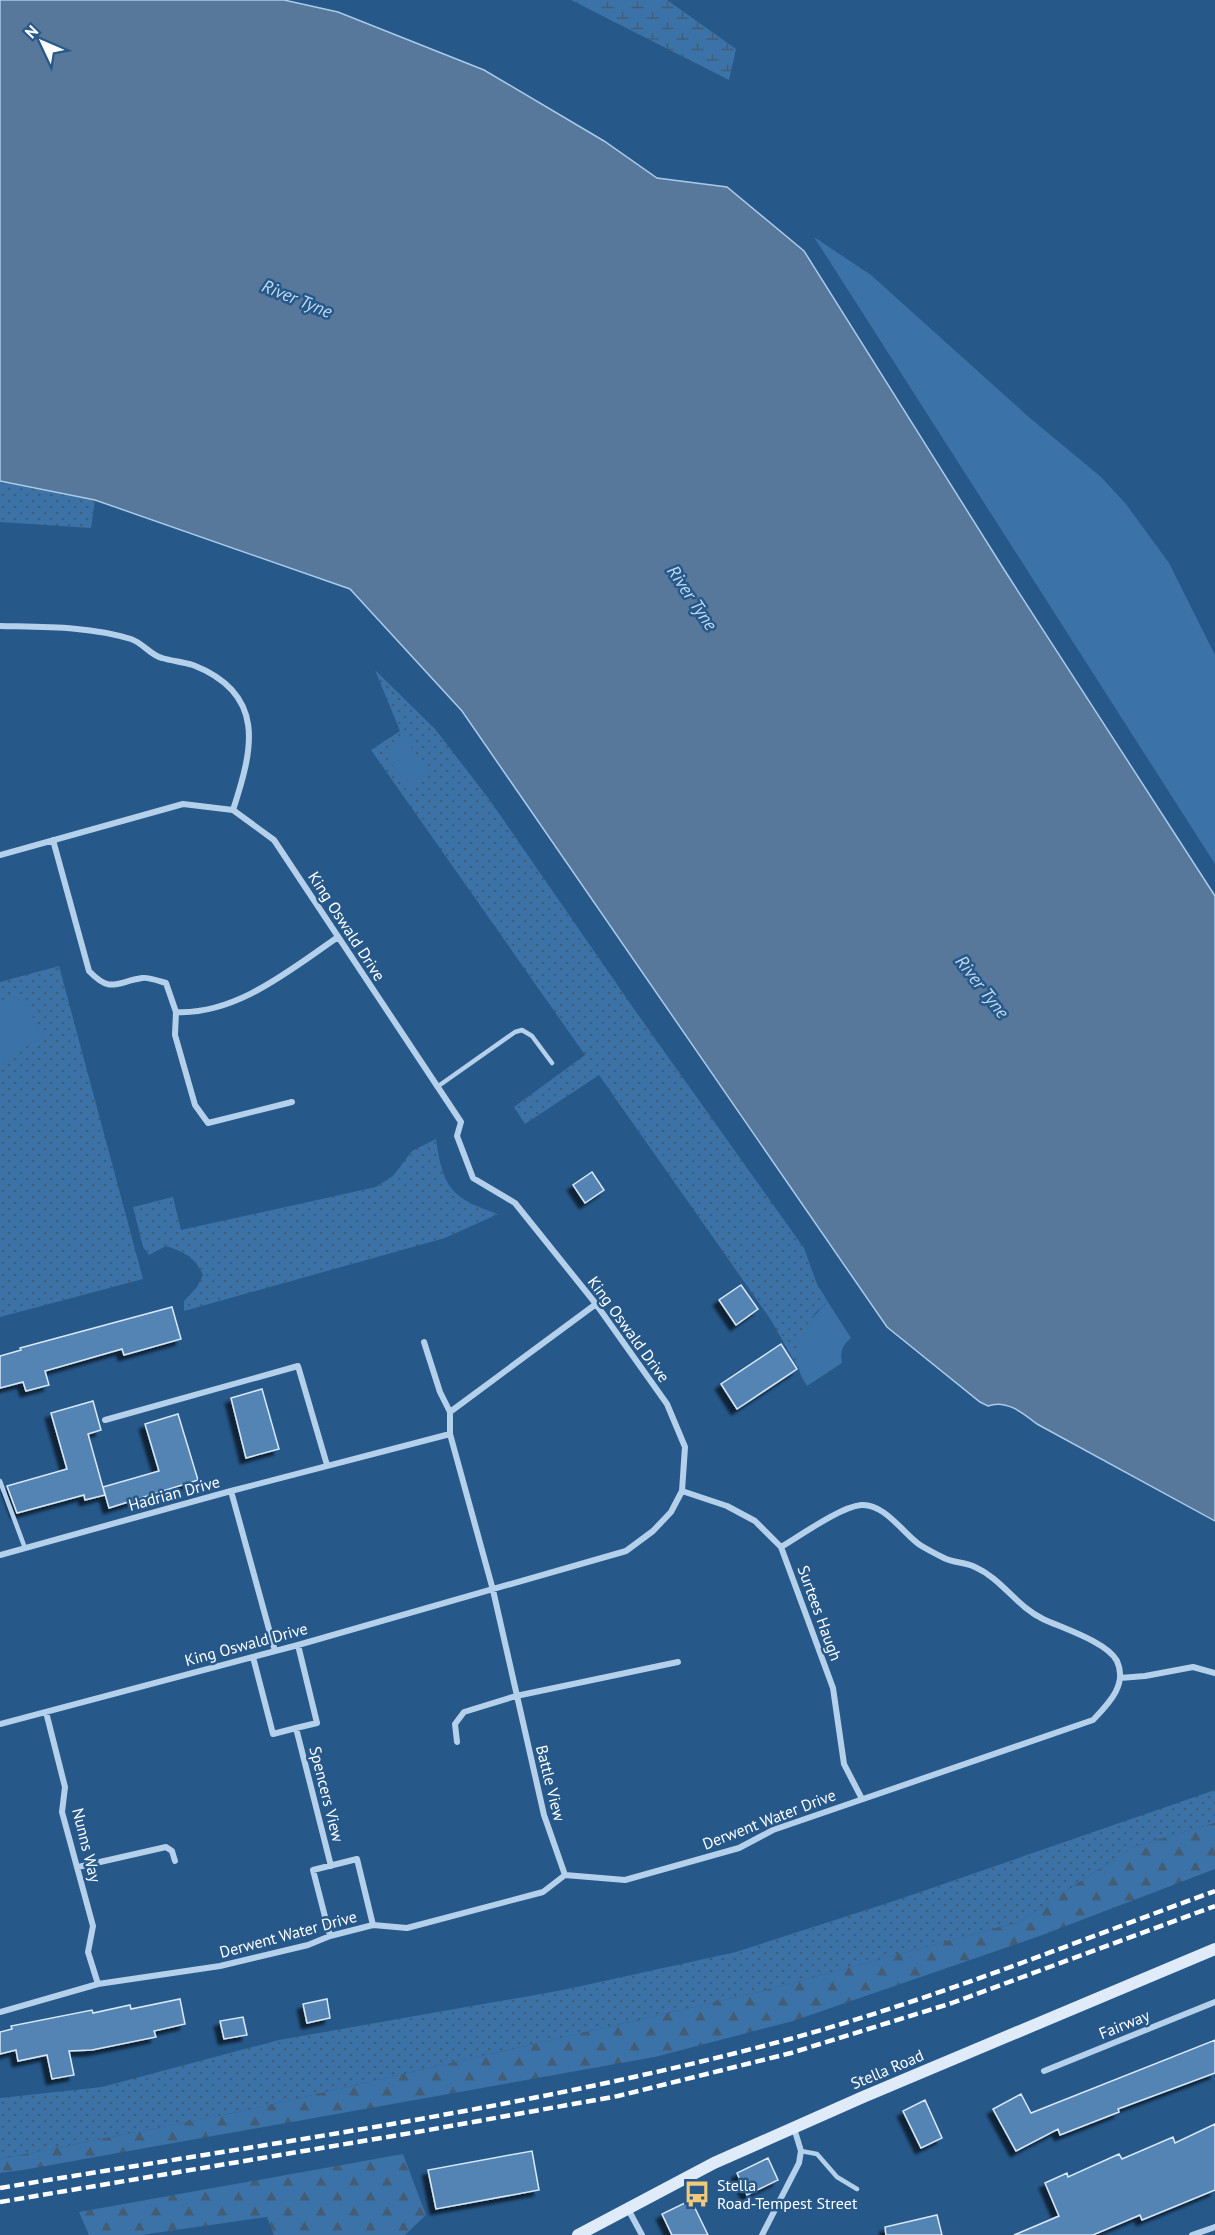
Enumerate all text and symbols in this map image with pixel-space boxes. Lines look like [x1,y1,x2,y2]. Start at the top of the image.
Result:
north arrow [12,12,72,72]
text: N [20,21,42,42]
water label: River Tyne [259,274,336,323]
water label: River Tyne [662,561,723,635]
street label: King Oswald Drive [304,868,390,984]
water label: River Tyne [951,950,1015,1023]
street label: King Oswald Drive [584,1272,674,1386]
street label: Hadrian Drive [126,1471,222,1515]
street label: Surtees Haugh [793,1563,847,1663]
street label: King Oswald Drive [182,1618,310,1670]
street label: Battle View [532,1743,570,1823]
street label: Spencers View [305,1744,349,1844]
street label: Derwent Water Drive [699,1784,839,1854]
street label: Nunns Way [68,1806,106,1885]
street label: Derwent Water Drive [217,1906,359,1962]
street label: Fairway [1096,2005,1153,2043]
street label: Stella Road [848,2045,926,2093]
place label: Stella Road-Tempest Street [717,2175,858,2213]
bus stop icon: Stella Road-Tempest Street [682,2179,712,2209]

